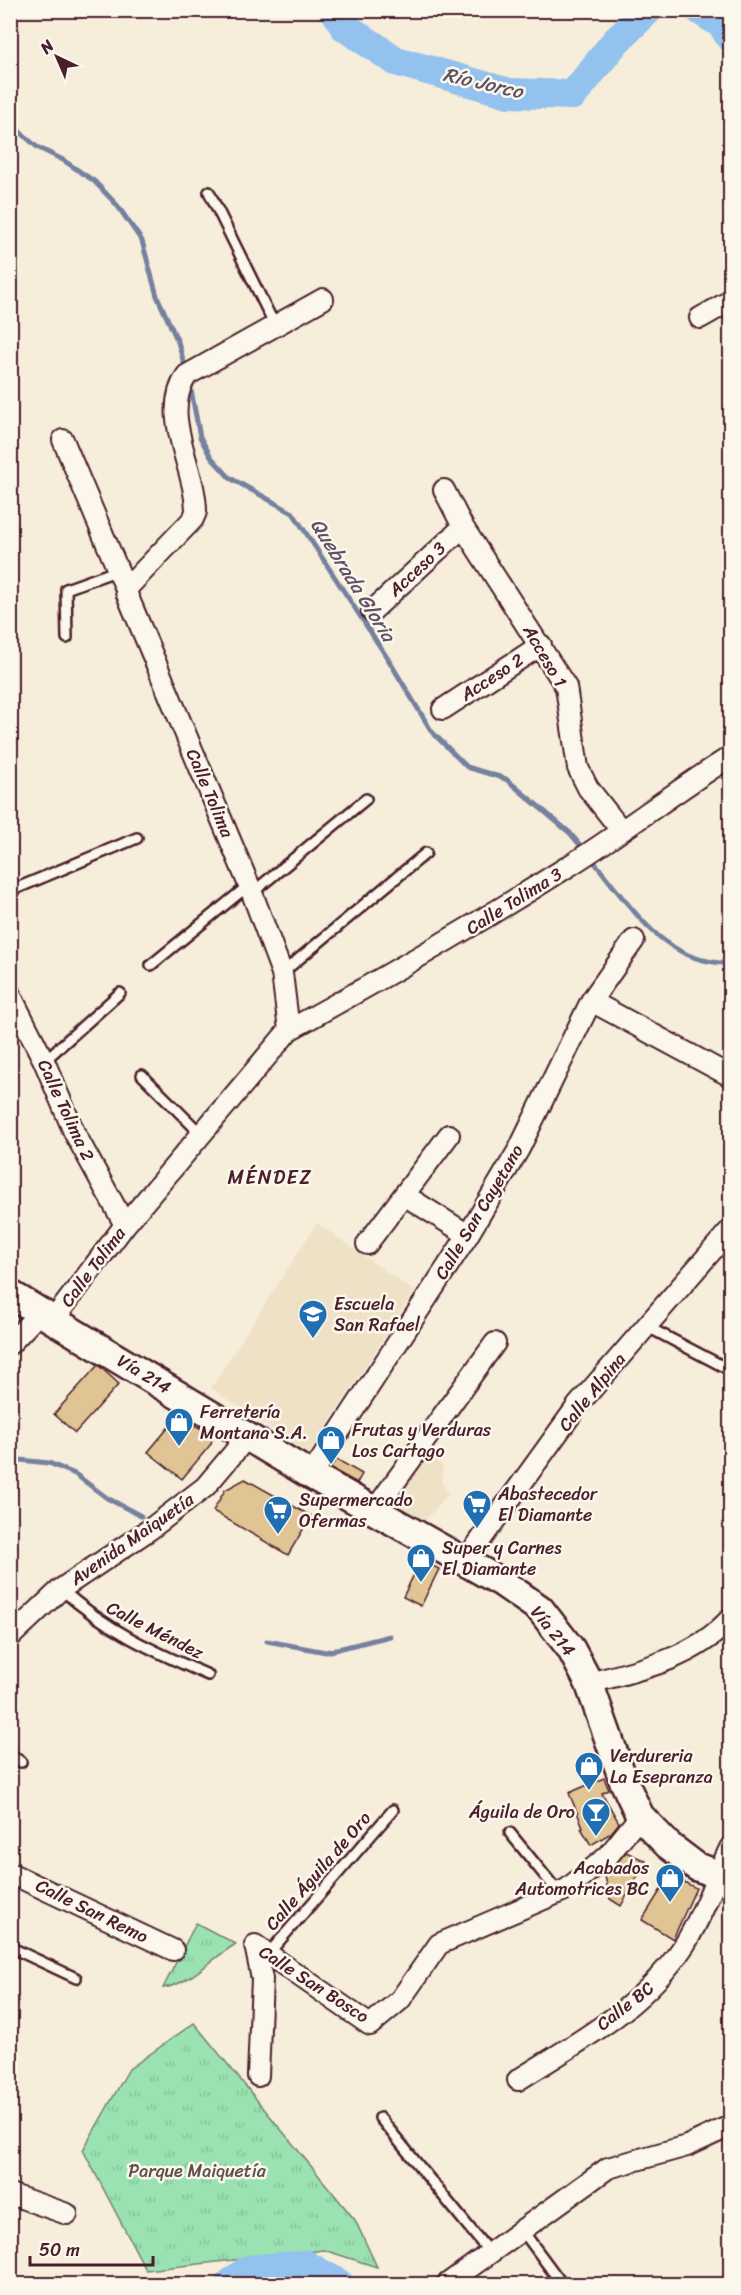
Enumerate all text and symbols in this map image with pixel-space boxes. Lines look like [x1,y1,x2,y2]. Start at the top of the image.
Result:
north arrow [27,27,87,87]
text: N [32,32,62,62]
water label: Río Jorco [440,57,527,109]
water label: Quebrada Gloria [301,511,406,651]
street label: Acceso 3 [380,533,454,605]
street label: Acceso 1 [514,618,576,694]
street label: Acceso 2 [453,644,530,710]
street label: Calle Tolima [177,743,244,844]
street label: Calle Tolima 3 [459,859,569,943]
street label: Calle Tolima 2 [28,1054,104,1166]
street label: Calle San Cayetano [426,1138,532,1286]
district label: MÉNDEZ [227,1160,313,1195]
street label: Calle Tolima [52,1219,135,1314]
place label: Escuela San Rafael [334,1288,421,1341]
school or university icon: Escuela San Rafael [297,1298,329,1340]
street label: Vía 214 [111,1345,177,1403]
street label: Calle Alpina [550,1345,634,1439]
place label: Ferretería Montana S.A. [200,1396,308,1449]
shop icon: Ferretería Montana S.A. [163,1406,195,1448]
place label: Frutas y Verduras Los Cartago [352,1414,492,1467]
shop icon: Frutas y Verduras Los Cartago [315,1424,347,1466]
place label: Abastecedor El Diamante [497,1478,599,1531]
street label: Avenida Maiquetía [62,1484,202,1594]
place label: Supermercado Ofermas [299,1484,413,1537]
supermarket icon: Abastecedor El Diamante [461,1488,493,1530]
supermarket icon: Supermercado Ofermas [262,1494,294,1536]
place label: Super y Carnes El Diamante [442,1532,562,1585]
shop icon: Super y Carnes El Diamante [405,1542,437,1584]
street label: Calle Méndez [101,1592,210,1668]
street label: Vía 214 [522,1598,584,1664]
place label: Verdureria La Esepranza [610,1740,713,1793]
shop icon: Verdureria La Esepranza [573,1750,605,1792]
place label: Águila de Oro [468,1796,575,1828]
bar icon: Águila de Oro [580,1796,612,1838]
street label: Calle Águila de Oro [257,1804,379,1938]
place label: Acabados Automotrices BC [514,1852,650,1905]
shop icon: Acabados Automotrices BC [654,1862,686,1904]
street label: Calle San Remo [30,1870,154,1952]
street label: Calle San Bosco [252,1936,376,2032]
street label: Calle BC [589,1973,661,2039]
park label: Parque Maiquetía [128,2155,267,2187]
scale bar [30,2229,153,2267]
text: 50 m [39,2234,80,2266]

